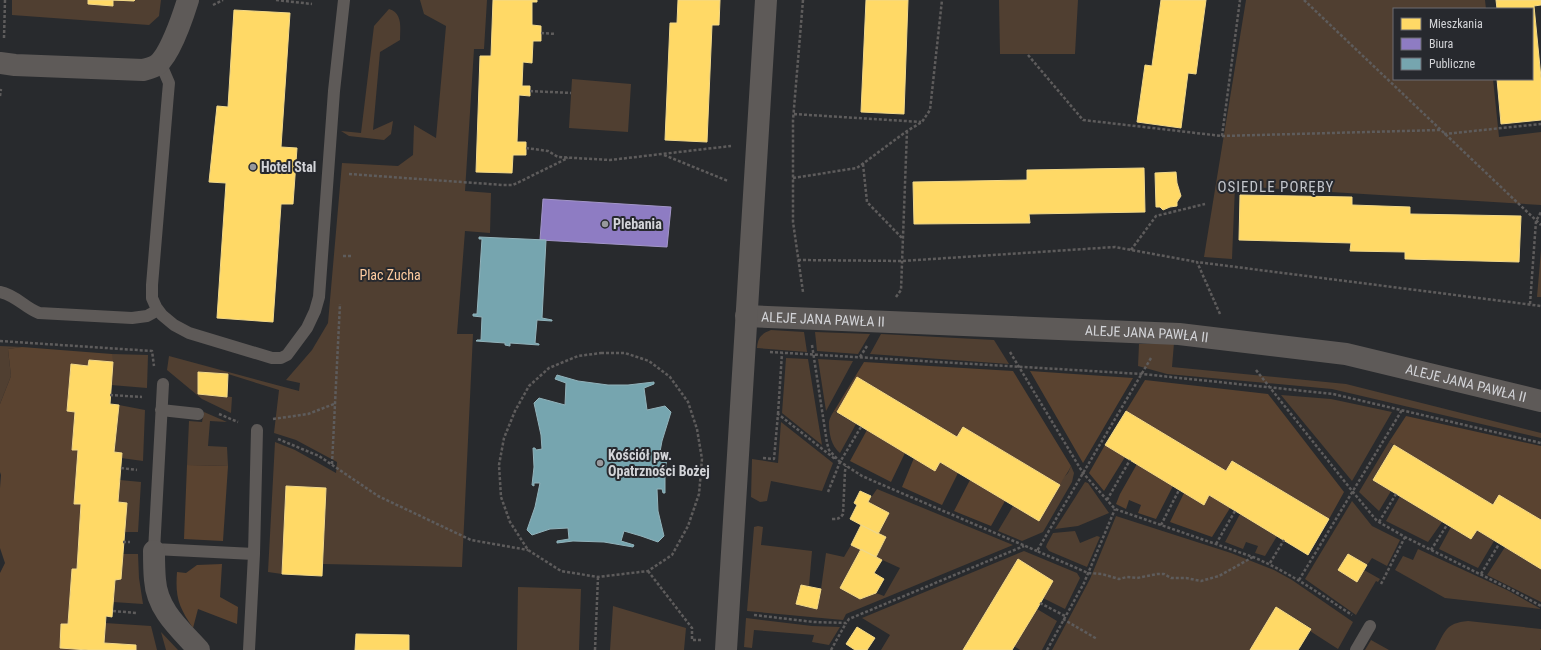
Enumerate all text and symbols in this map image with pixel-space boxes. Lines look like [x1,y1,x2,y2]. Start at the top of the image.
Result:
legend [1393,8,1533,80]
text: Mieszkania [1429,17,1483,31]
text: Biura [1429,37,1454,51]
text: Publiczne [1429,57,1476,71]
place label: Hotel Stal [261,159,316,175]
marker: Hotel Stal [248,162,258,172]
district label: OSIEDLE PORĘBY [1217,178,1335,196]
place label: Plebania [613,216,662,232]
marker: Plebania [600,219,610,229]
park label: Plac Zucha [359,267,421,283]
street label: ALEJE JANA PAWŁA II [761,309,885,330]
street label: ALEJE JANA PAWŁA II [1085,322,1209,345]
street label: ALEJE JANA PAWŁA II [1404,361,1528,405]
place label: Kościół pw. Opatrzności Bożej [608,447,710,479]
marker: Kościół pw. Opatrzności Bożej [595,458,605,468]

